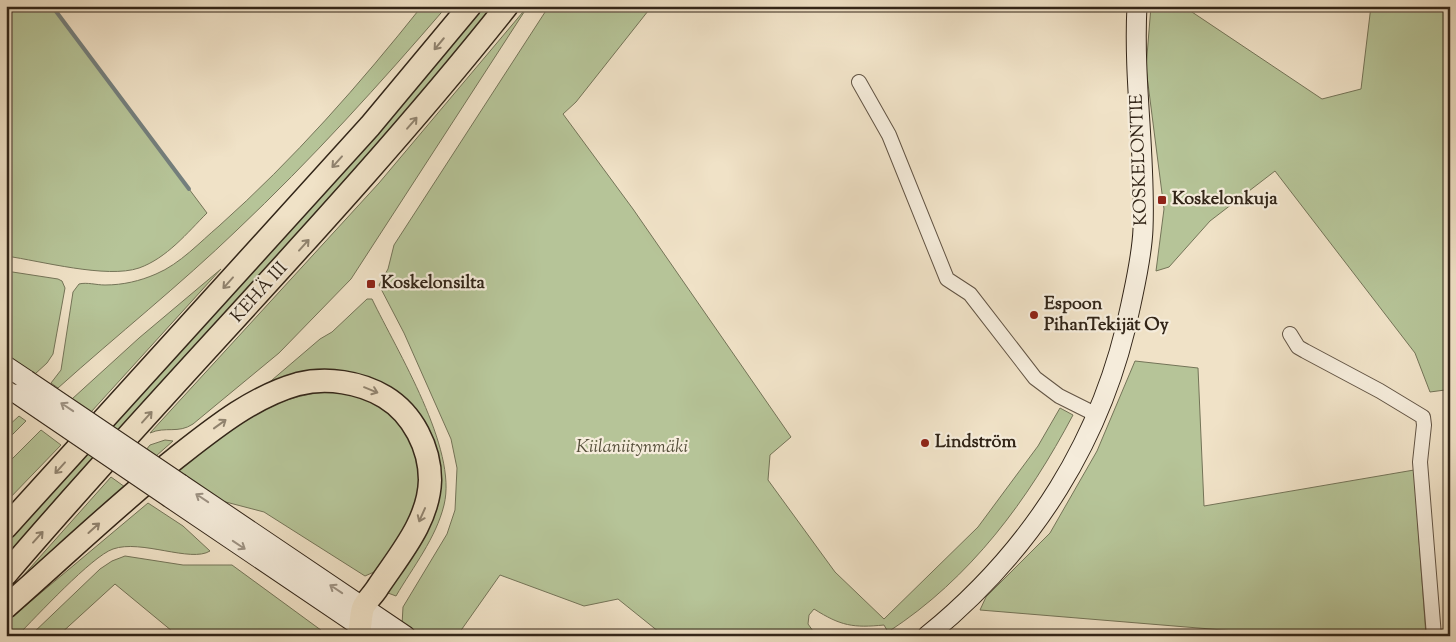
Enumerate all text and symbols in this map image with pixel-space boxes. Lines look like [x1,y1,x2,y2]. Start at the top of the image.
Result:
one-way arrow [433,37,445,50]
street label: KOSKELONTIE [1125,93,1155,226]
one-way arrow [406,117,417,130]
one-way arrow [332,156,343,169]
place label: Koskelonkuja [1172,187,1278,213]
marker: Koskelonkuja [1156,194,1168,206]
one-way arrow [298,238,310,251]
street label: KEHÄ III [225,257,295,329]
place label: Koskelonsilta [381,271,485,297]
one-way arrow [222,276,234,289]
marker: Koskelonsilta [365,278,377,290]
place label: Espoon PihanTekijät Oy [1044,292,1169,339]
marker: Espoon PihanTekijät Oy [1028,309,1040,321]
one-way arrow [363,386,378,395]
one-way arrow [60,402,74,412]
one-way arrow [141,410,153,423]
one-way arrow [213,419,227,429]
place label: Lindström [935,430,1016,456]
park label: Kiilaniitynmäki [576,435,688,461]
marker: Lindström [919,437,931,449]
one-way arrow [54,461,66,474]
one-way arrow [195,493,209,503]
one-way arrow [417,507,427,522]
one-way arrow [88,522,101,533]
one-way arrow [33,531,44,544]
one-way arrow [232,540,246,550]
one-way arrow [329,584,343,594]

